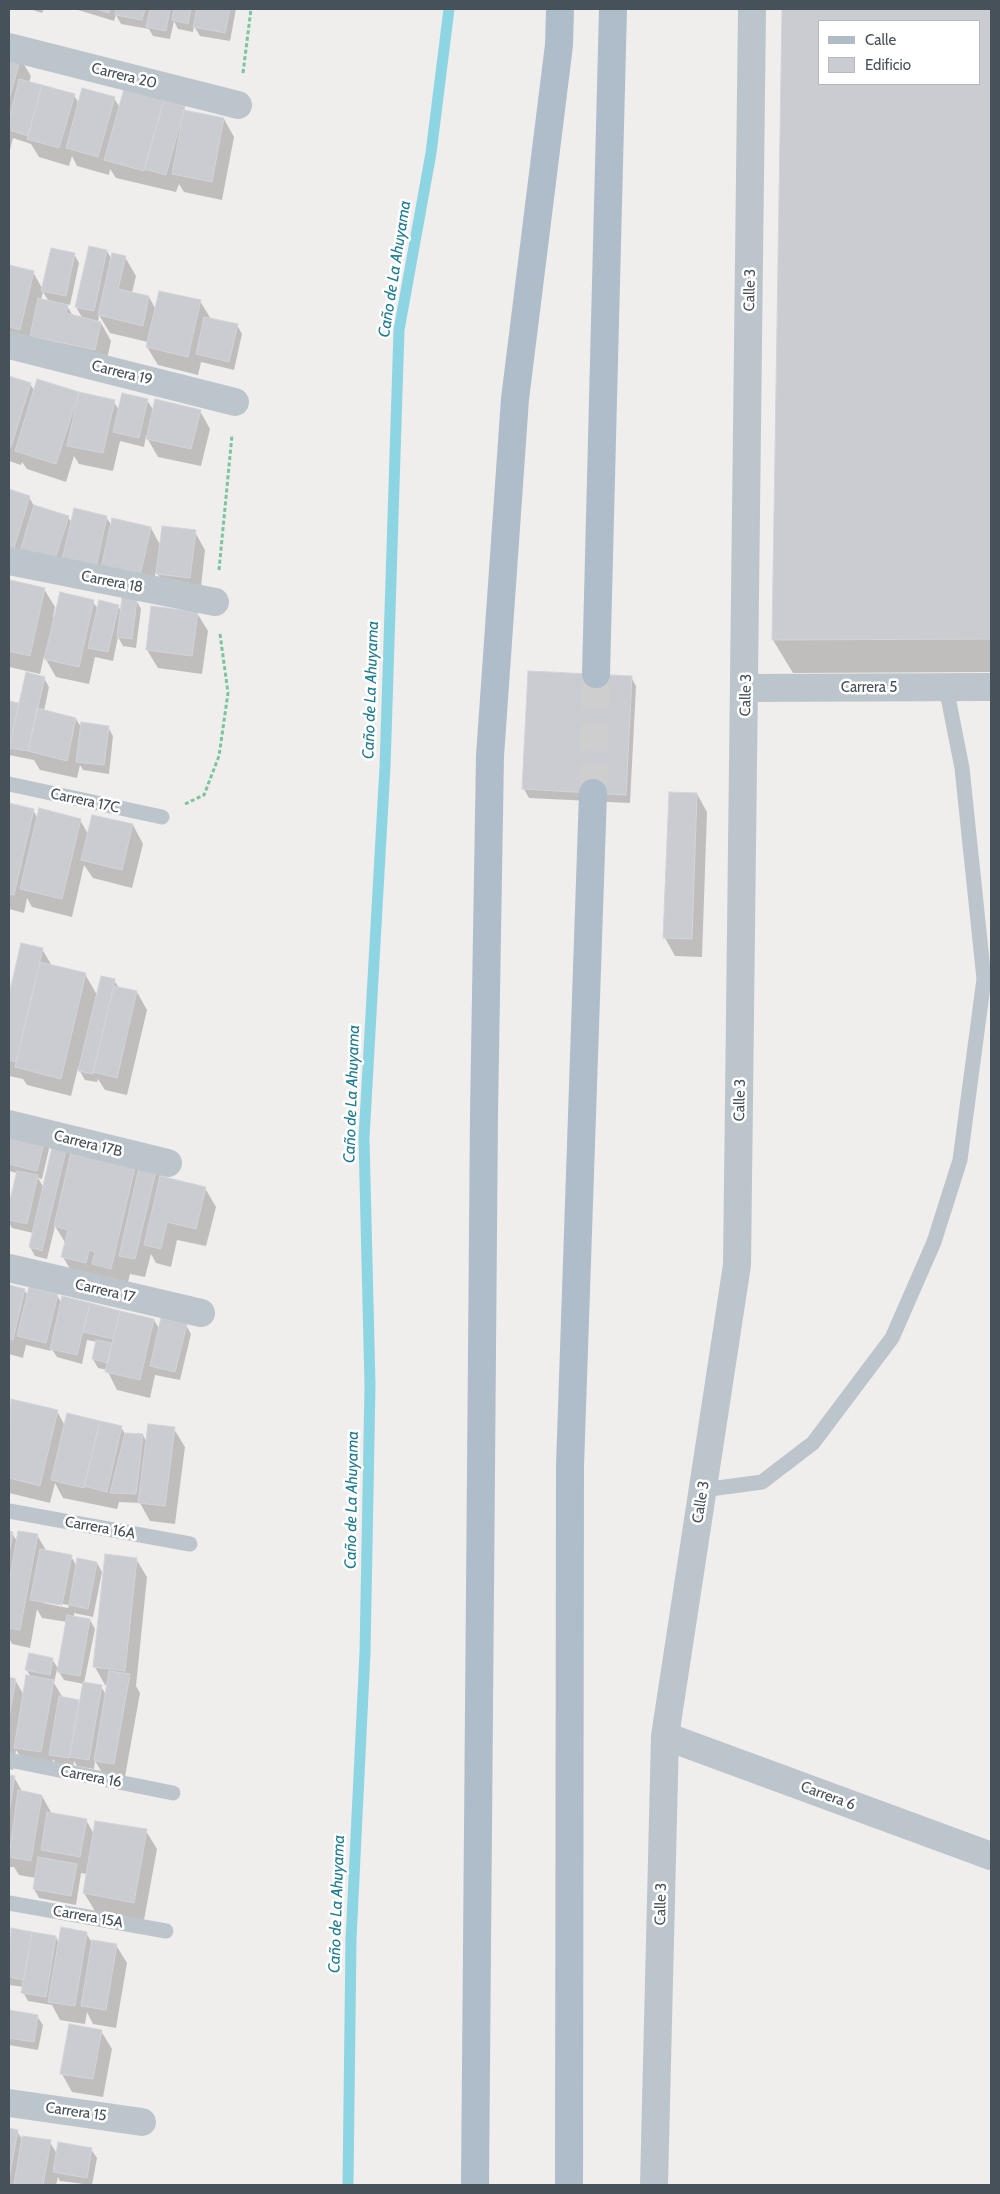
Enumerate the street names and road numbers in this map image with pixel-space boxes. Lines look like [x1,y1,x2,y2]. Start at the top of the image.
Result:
street label: Carrera 20 [89,59,159,93]
street label: Calle 3 [741,269,759,311]
street label: Carrera 19 [90,357,154,389]
street label: Carrera 18 [80,567,144,597]
street label: Calle 3 [737,674,755,716]
street label: Carrera 5 [841,679,897,697]
street label: Carrera 17C [49,785,121,817]
street label: Calle 3 [731,1079,749,1121]
street label: Carrera 17B [52,1127,124,1161]
street label: Carrera 17 [73,1275,137,1307]
street label: Calle 3 [689,1480,713,1524]
street label: Carrera 16A [63,1513,137,1543]
street label: Carrera 16 [59,1762,123,1792]
street label: Carrera 6 [798,1778,858,1814]
street label: Calle 3 [652,1883,670,1925]
street label: Carrera 15A [52,1902,124,1932]
street label: Carrera 15 [44,2099,108,2125]

